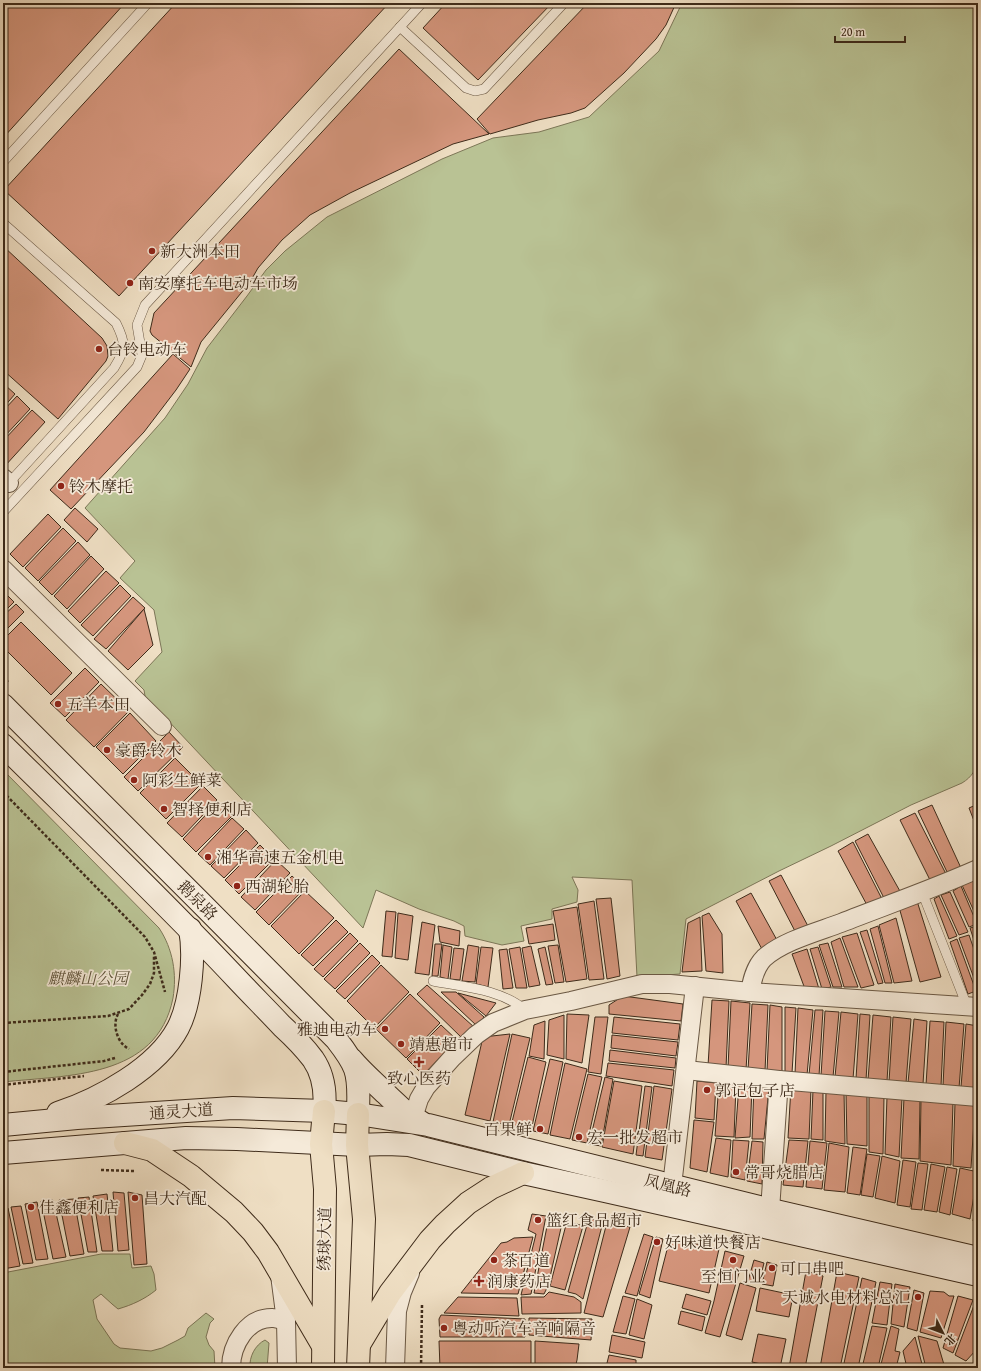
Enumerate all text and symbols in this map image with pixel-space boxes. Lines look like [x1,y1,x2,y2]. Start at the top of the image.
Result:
scale bar [835,18,905,44]
text: 20 m [841,23,865,40]
place label: 新大洲本田 [160,239,240,263]
marker: 新大洲本田 [147,246,157,256]
place label: 南安摩托车电动车市场 [138,271,298,295]
marker: 南安摩托车电动车市场 [125,278,135,288]
place label: 台铃电动车 [107,337,187,361]
marker: 台铃电动车 [94,344,104,354]
place label: 铃木摩托 [69,474,133,498]
marker: 铃木摩托 [56,481,66,491]
place label: 五羊本田 [66,692,130,716]
marker: 五羊本田 [53,699,63,709]
place label: 豪爵·铃木 [115,738,182,762]
marker: 豪爵·铃木 [102,745,112,755]
place label: 阿彩生鲜菜 [142,768,222,792]
marker: 阿彩生鲜菜 [129,775,139,785]
place label: 智择便利店 [172,797,252,821]
marker: 智择便利店 [159,804,169,814]
place label: 湘华高速五金机电 [216,845,344,869]
marker: 湘华高速五金机电 [203,852,213,862]
place label: 西湖轮胎 [245,874,309,898]
street label: 鹅泉路 [173,875,223,925]
marker: 西湖轮胎 [232,881,242,891]
park label: 麒麟山公园 [48,966,131,990]
place label: 雅迪电动车 [297,1017,377,1041]
marker: 雅迪电动车 [380,1024,390,1034]
place label: 靖惠超市 [409,1032,473,1056]
marker: 靖惠超市 [396,1039,406,1049]
marker: 致心医药 [414,1057,424,1067]
place label: 致心医药 [387,1066,451,1090]
place label: 郭记包子店 [715,1078,795,1102]
marker: 郭记包子店 [702,1085,712,1095]
street label: 通灵大道 [148,1097,214,1125]
place label: 百果鲜 [484,1117,532,1141]
marker: 百果鲜 [535,1124,545,1134]
place label: 宏一批发超市 [587,1125,683,1149]
marker: 宏一批发超市 [574,1132,584,1142]
place label: 常哥烧腊店 [744,1160,824,1184]
marker: 常哥烧腊店 [731,1167,741,1177]
street label: 凤凰路 [642,1168,694,1202]
place label: 昌大汽配 [143,1186,207,1210]
marker: 昌大汽配 [130,1193,140,1203]
place label: 佳鑫便利店 [39,1195,119,1219]
marker: 佳鑫便利店 [26,1202,36,1212]
street label: 绣球大道 [311,1207,337,1271]
place label: 篮红食品超市 [546,1208,642,1232]
marker: 篮红食品超市 [533,1215,543,1225]
place label: 好味道快餐店 [665,1230,761,1254]
marker: 好味道快餐店 [652,1237,662,1247]
place label: 茶百道 [502,1248,550,1272]
marker: 茶百道 [489,1255,499,1265]
marker: 至恒门业 [728,1255,738,1265]
place label: 可口串吧 [780,1256,844,1280]
marker: 可口串吧 [767,1263,777,1273]
place label: 至恒门业 [701,1264,765,1288]
place label: 润康药店 [487,1269,551,1293]
marker: 润康药店 [474,1276,484,1286]
place label: 天诚水电材料总汇 [782,1285,910,1309]
marker: 天诚水电材料总汇 [913,1292,923,1302]
north arrow [923,1313,963,1353]
place label: 粤动听汽车音响隔音 [452,1316,596,1340]
marker: 粤动听汽车音响隔音 [439,1323,449,1333]
text: 北 [941,1330,960,1349]

